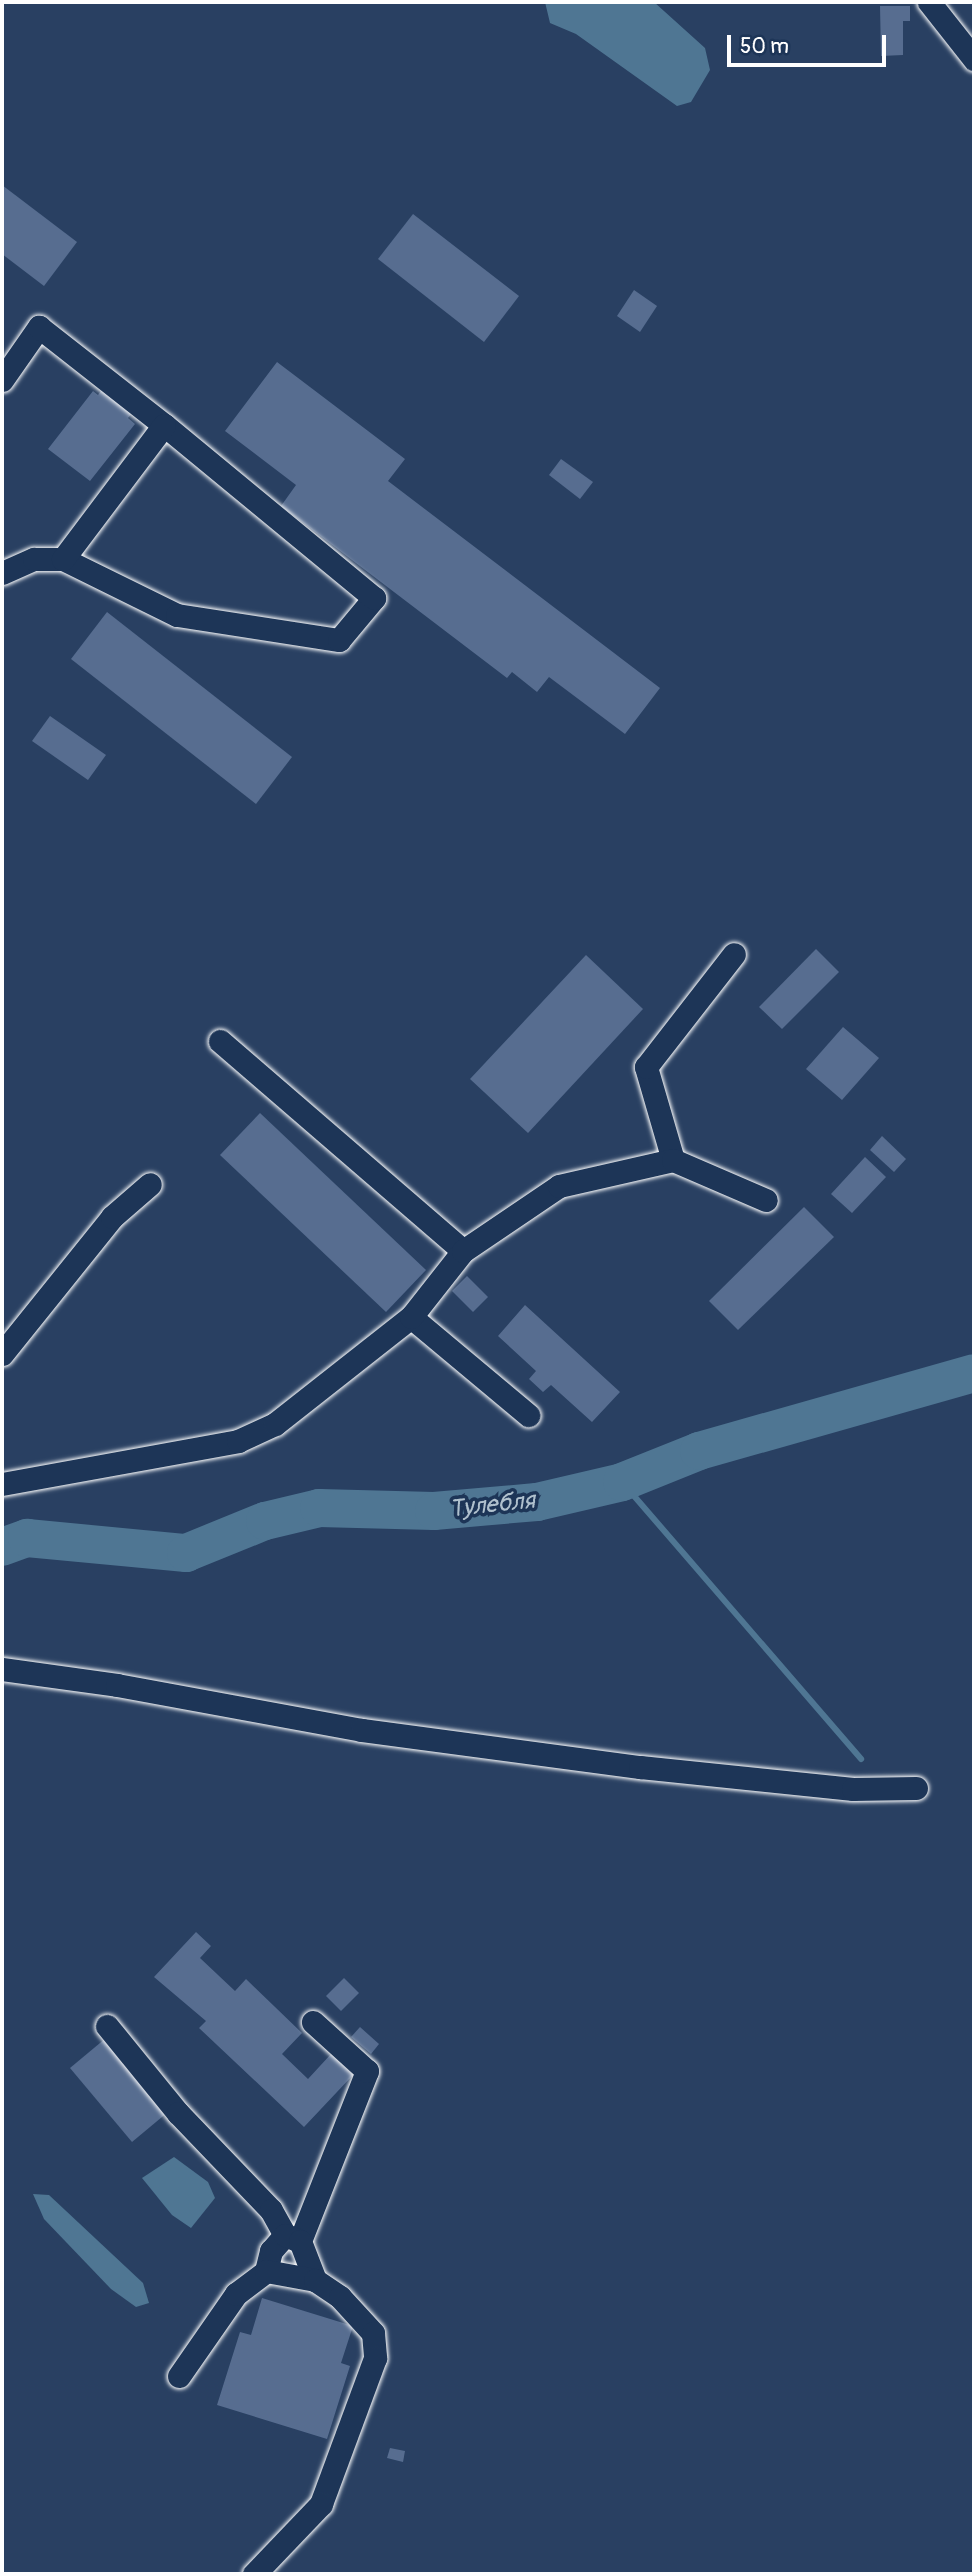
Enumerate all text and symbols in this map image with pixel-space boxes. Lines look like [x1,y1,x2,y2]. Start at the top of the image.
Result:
scale bar [731,21,890,65]
text: 50 m [740,33,789,60]
water label: Тулебля [448,1486,536,1524]

